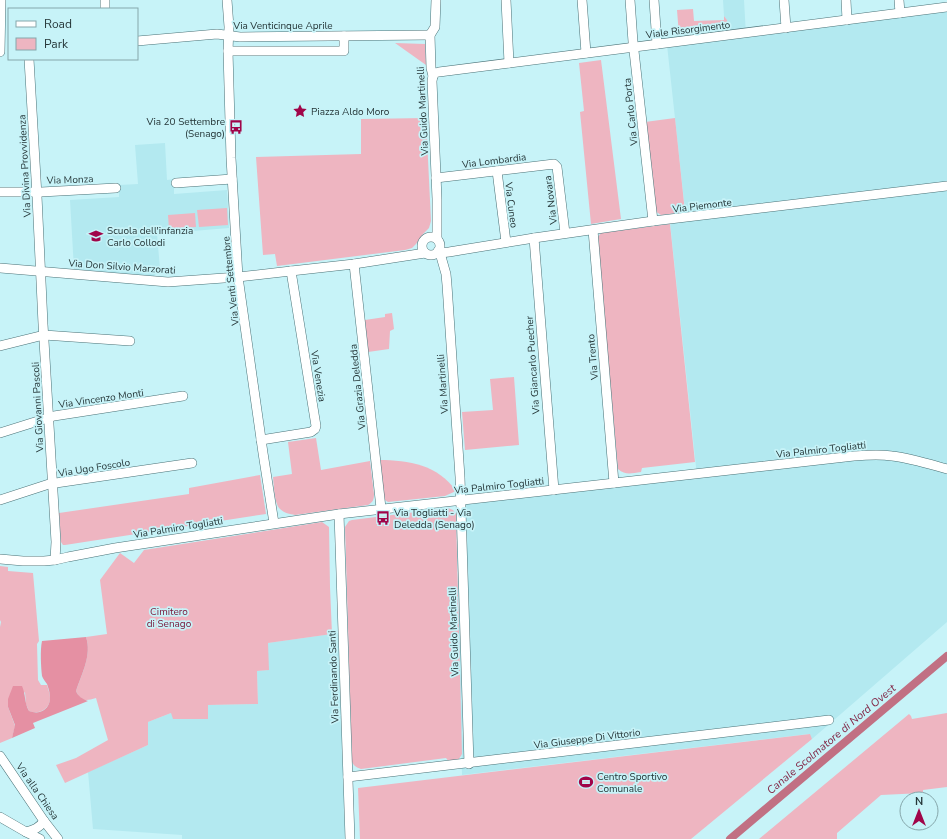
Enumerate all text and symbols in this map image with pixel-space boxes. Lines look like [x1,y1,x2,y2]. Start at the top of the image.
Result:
legend [8,8,138,60]
text: Road [44,16,72,32]
street label: Viale Risorgimento [644,18,732,42]
street label: Via Venticinque Aprile [232,19,333,33]
text: Park [44,36,69,52]
street label: Via Guido Martinelli [414,66,432,157]
street label: Via Carlo Porta [620,77,642,147]
place icon: Piazza Aldo Moro [292,103,308,119]
place label: Piazza Aldo Moro [311,105,390,119]
street label: Via Divina Provvidenza [15,114,35,219]
place label: Via 20 Settembre (Senago) [146,115,225,141]
bus stop icon: Via 20 Settembre (Senago) [228,119,244,135]
street label: Via Lombardia [460,150,527,172]
street label: Via Monza [45,172,94,188]
street label: Via Novara [541,175,561,226]
street label: Via Cuneo [501,181,521,229]
street label: Via Piemonte [671,195,733,217]
place label: Scuola dell'infanzia Carlo Collodi [107,224,193,250]
school or university icon: Scuola dell'infanzia Carlo Collodi [88,228,104,244]
street label: Via Venti Settembre [219,236,243,327]
street label: Via Don Silvio Marzorati [67,256,176,278]
street label: Via Giancarlo Puecher [523,315,543,416]
street label: Via Trento [584,333,602,381]
street label: Via Grazia Deledda [347,343,370,431]
street label: Via Venezia [307,348,329,403]
street label: Via Martinelli [434,354,452,415]
street label: Via Giovanni Pascoli [29,361,47,453]
street label: Via Vincenzo Monti [57,386,145,412]
street label: Via Palmiro Togliatti [774,438,867,462]
street label: Via Ugo Foscolo [56,455,132,481]
street label: Via Palmiro Togliatti [452,474,545,498]
place label: Via Togliatti - Via Deledda (Senago) [393,506,475,532]
bus stop icon: Via Togliatti - Via Deledda (Senago) [375,510,391,526]
street label: Via Palmiro Togliatti [131,514,224,542]
street label: Via Guido Martinelli [445,587,463,678]
park label: Cimitero di Senago [147,605,192,631]
street label: Via Ferdinando Santi [325,630,343,725]
water label: Canale Scolmatore di Nord Ovest [764,680,900,798]
street label: Via Giuseppe Di Vittorio [532,725,642,753]
street label: Via alla Chiesa [12,760,62,823]
place label: Centro Sportivo Comunale [597,770,668,796]
sports icon: Centro Sportivo Comunale [578,774,594,790]
north arrow [899,791,939,831]
text: N [915,794,923,809]

